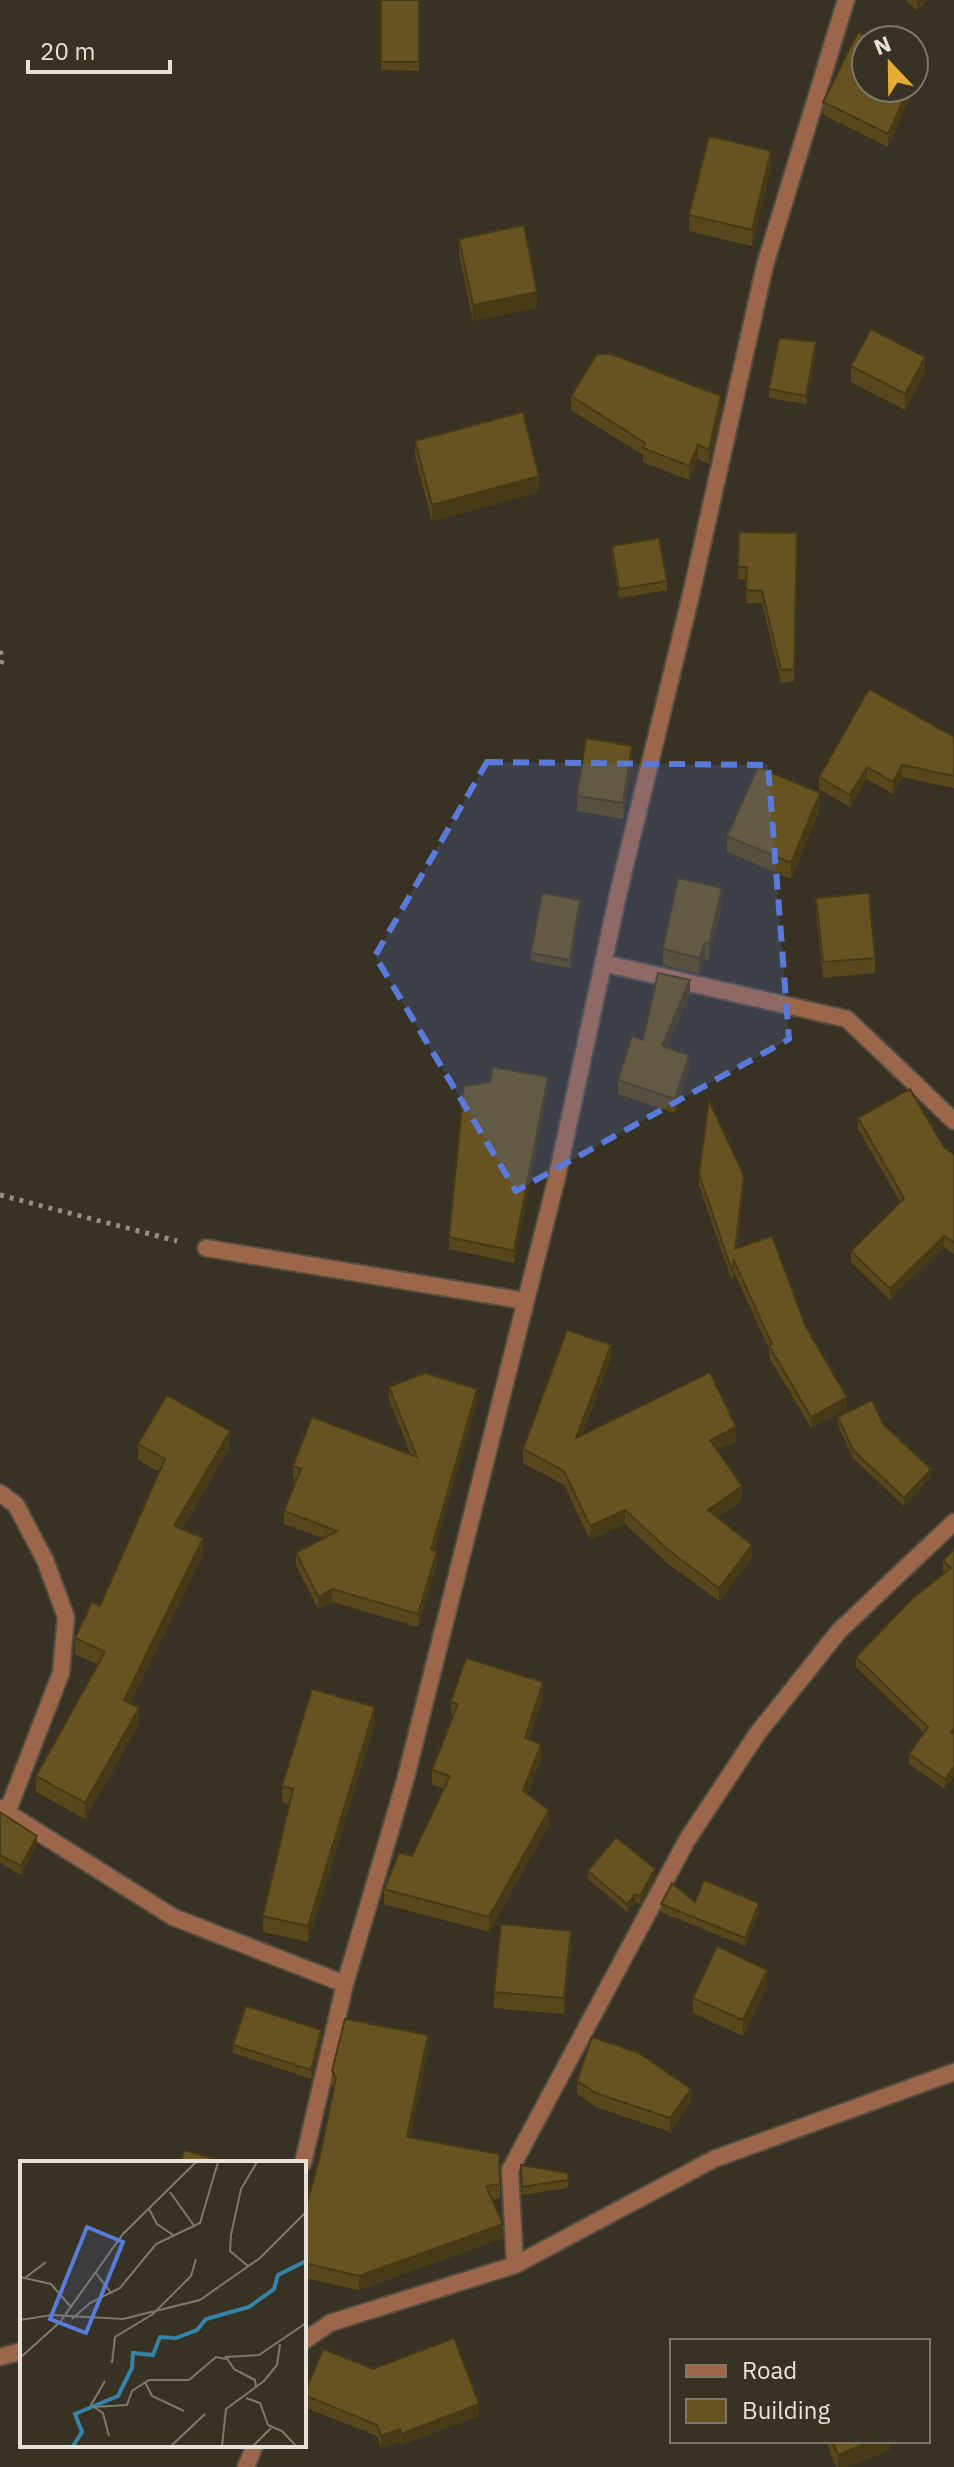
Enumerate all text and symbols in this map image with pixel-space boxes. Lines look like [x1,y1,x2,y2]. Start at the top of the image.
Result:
scale bar [28,24,170,74]
north arrow [850,24,930,104]
text: N [870,29,895,61]
text: 20 m [40,35,95,67]
inset map [20,2161,306,2447]
legend [670,2339,930,2443]
text: Road [742,2354,797,2386]
text: Building [742,2394,830,2426]

